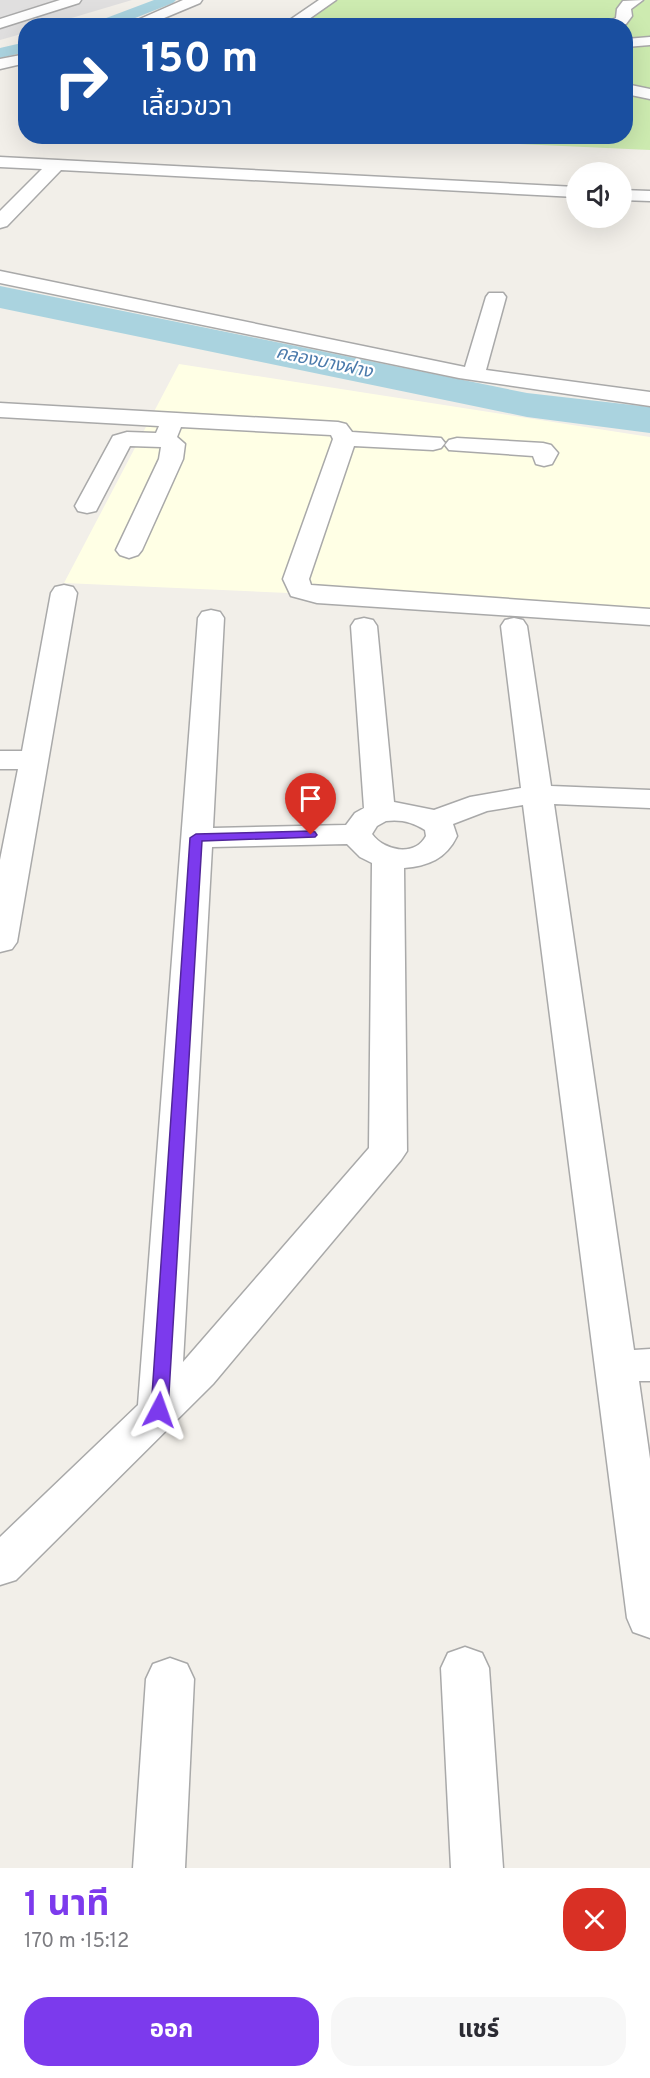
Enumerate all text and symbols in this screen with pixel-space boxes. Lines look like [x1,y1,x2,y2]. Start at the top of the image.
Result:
text: 150 m [141,34,258,87]
icon: right [42,42,120,120]
text: เลี้ยวขวา [141,91,232,125]
map controls [566,162,632,228]
button: sound [566,162,632,228]
water label: คลองบางฝาง [274,342,376,385]
pin [285,773,336,835]
icon: arrive [294,782,327,815]
position arrow [127,1378,191,1442]
text: 1 นาที [24,1883,110,1929]
button: close [563,1888,626,1951]
text: 170 m · 15:12 [24,1929,129,1955]
button: ออก [24,1997,319,2066]
button: แชร์ [331,1997,626,2066]

